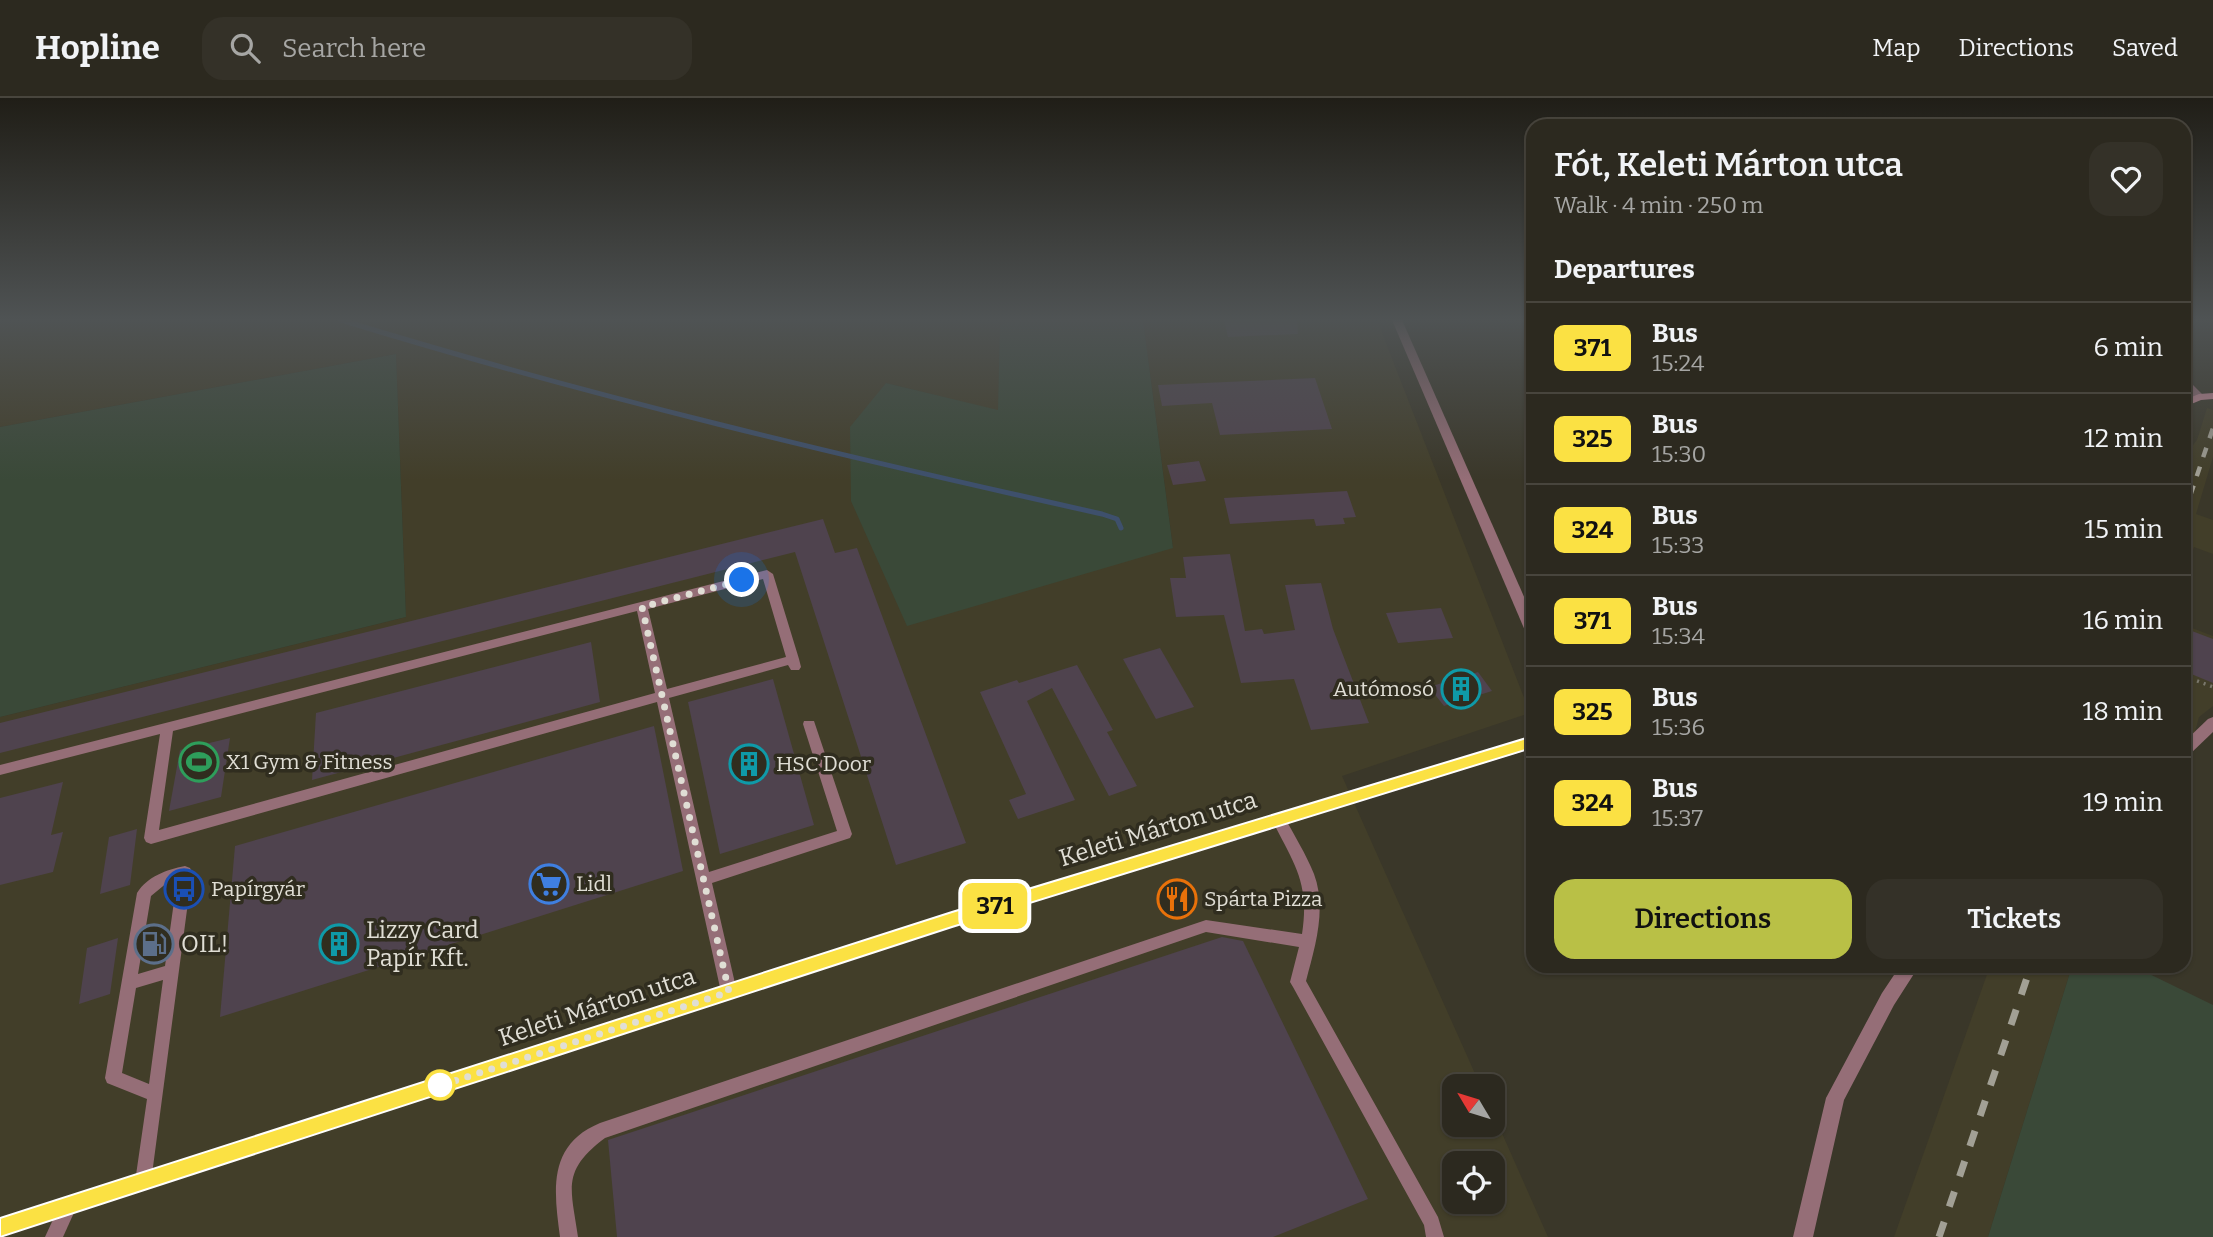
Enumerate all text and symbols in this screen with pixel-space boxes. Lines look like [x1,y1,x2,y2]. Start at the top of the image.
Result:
search box [202,17,692,80]
text: Hopline [35,28,160,68]
icon: search [226,29,264,67]
text: Search here [282,33,426,64]
text: Map [1872,34,1921,62]
text: Directions [1959,34,2074,62]
text: Saved [2112,34,2178,62]
button: heart [2089,142,2163,216]
text: Fót, Keleti Márton utca [1554,145,1903,185]
text: Walk · 4 min · 250 m [1554,191,1763,219]
text: Departures [1554,254,1695,285]
text: Bus [1652,318,1698,349]
text: 6 min [2094,332,2163,363]
text: 371 [1574,334,1611,362]
text: 15:24 [1652,349,1704,377]
text: Bus [1652,409,1698,440]
text: 12 min [2084,423,2163,454]
text: 325 [1572,425,1613,453]
text: 15:30 [1652,440,1706,468]
text: Bus [1652,500,1698,531]
text: 15 min [2084,514,2163,545]
text: 324 [1572,516,1613,544]
text: 15:33 [1652,531,1704,559]
your location [724,562,759,597]
text: Bus [1652,591,1698,622]
text: 16 min [2083,605,2163,636]
text: 371 [1574,607,1611,635]
text: 15:34 [1652,622,1705,650]
building icon: Autómosó [1440,668,1482,710]
place label: Autómosó [1333,676,1434,702]
text: Bus [1652,682,1698,713]
text: 18 min [2083,696,2163,727]
text: 325 [1572,698,1613,726]
text: 15:36 [1652,713,1705,741]
sports icon: X1 Gym & Fitness [178,741,220,783]
building icon: HSC Door [728,743,770,785]
place label: X1 Gym & Fitness [226,749,393,775]
place label: HSC Door [776,751,871,777]
text: Bus [1652,773,1698,804]
street label: Keleti Márton utca [1056,786,1260,872]
text: 19 min [2083,787,2163,818]
text: 324 [1572,789,1613,817]
text: 15:37 [1652,804,1703,832]
supermarket icon: Lidl [528,863,570,905]
bus stop icon: Papírgyár [163,868,205,910]
place label: Lidl [576,871,612,897]
place label: Papírgyár [211,876,305,902]
restaurant icon: Spárta Pizza [1156,878,1198,920]
button: Directions [1554,879,1852,959]
button: Tickets [1866,879,2163,959]
line badge: 371 [955,883,1035,929]
place label: Spárta Pizza [1204,886,1323,912]
text: 371 [976,892,1014,920]
place label: Lizzy Card Papír Kft. [366,916,479,972]
fuel station icon: OIL! [133,923,175,965]
building icon: Lizzy Card Papír Kft. [318,923,360,965]
place label: OIL! [181,930,229,958]
street label: Keleti Márton utca [495,962,699,1052]
unlabelled marker [425,1070,455,1100]
north arrow [1442,1074,1505,1138]
map controls [1442,1074,1505,1214]
button: locate [1442,1151,1505,1214]

